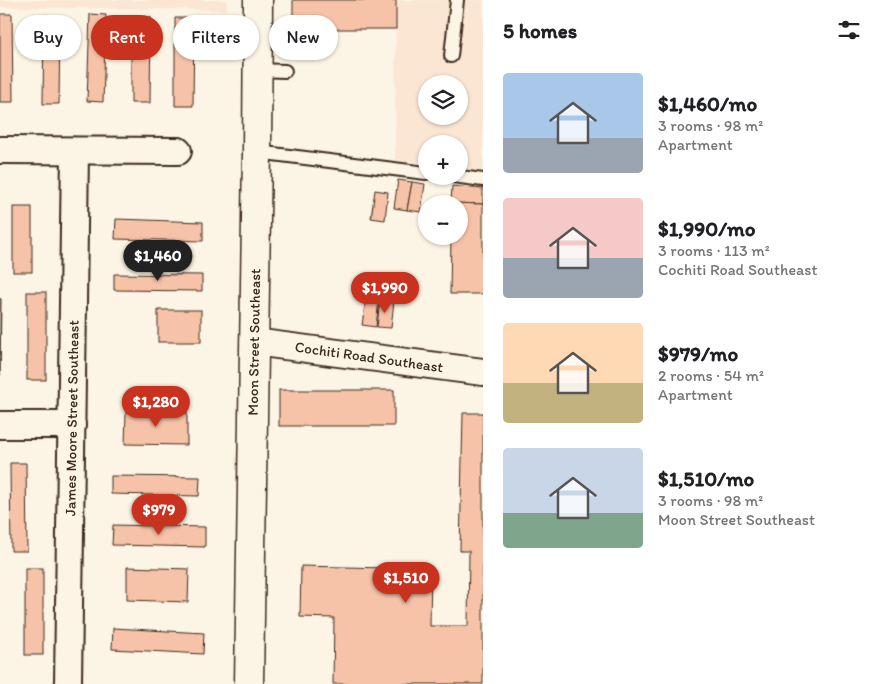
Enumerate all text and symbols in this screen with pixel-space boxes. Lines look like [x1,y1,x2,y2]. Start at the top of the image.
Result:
chip: Buy [15,15,81,60]
chip: Rent [91,15,163,60]
chip: Filters [173,15,259,60]
chip: New [269,15,338,60]
icon: filters [835,16,863,44]
text: 5 homes [503,18,577,43]
map controls [418,75,468,245]
button: layers [418,75,468,125]
text: $1,460/mo [658,91,757,116]
icon: home [543,93,603,153]
text: 3 rooms · 98 m² [658,116,763,135]
button: + [418,135,468,185]
text: Apartment [658,135,733,154]
button: − [418,195,468,245]
text: $1,990/mo [658,216,755,241]
icon: home [543,218,603,278]
pin: $1,460 [117,240,199,282]
text: 3 rooms · 113 m² [658,241,770,260]
text: $1,460 [134,246,182,265]
text: Cochiti Road Southeast [658,260,817,279]
street label: Moon Street Southeast [244,268,264,416]
pin: $1,990 [344,272,426,314]
text: $1,990 [362,278,408,297]
street label: James Moore Street Southeast [61,319,83,516]
street label: Cochiti Road Southeast [294,338,445,376]
text: $979/mo [658,341,738,366]
icon: home [543,343,603,403]
text: 2 rooms · 54 m² [658,366,764,385]
text: Apartment [658,385,733,404]
pin: $1,280 [115,386,197,428]
text: $1,280 [133,392,179,411]
text: $1,510/mo [658,466,754,491]
icon: home [543,468,603,528]
text: 3 rooms · 98 m² [658,491,763,510]
pin: $979 [129,494,189,536]
text: $979 [143,500,175,519]
text: Moon Street Southeast [658,510,815,529]
pin: $1,510 [365,562,447,604]
text: $1,510 [383,568,429,587]

